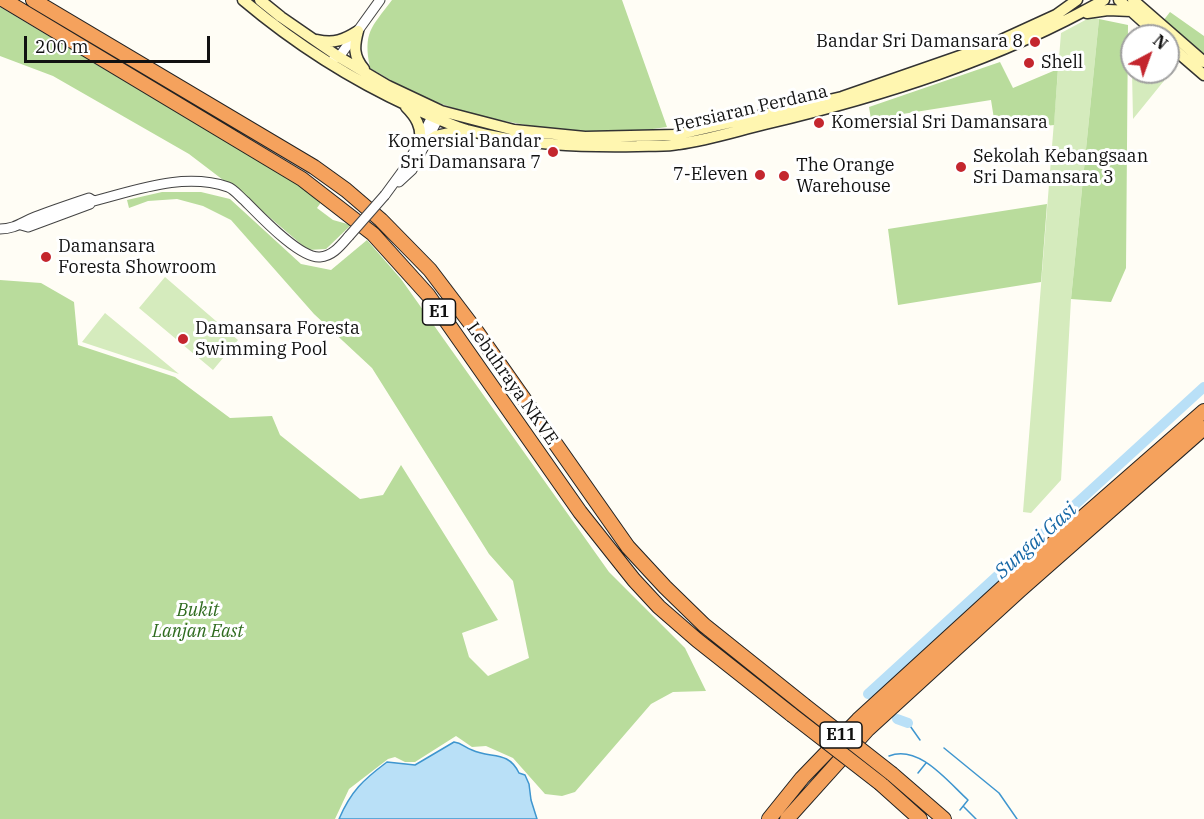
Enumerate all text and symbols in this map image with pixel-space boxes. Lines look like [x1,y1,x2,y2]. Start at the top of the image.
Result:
scale bar [27,24,213,62]
north arrow [1120,24,1180,84]
text: N [1149,30,1172,54]
place label: Bandar Sri Damansara 8 [816,31,1023,53]
text: 200 m [35,35,89,58]
marker: Bandar Sri Damansara 8 [1028,35,1042,49]
place label: Shell [1041,52,1083,74]
marker: Shell [1022,56,1036,70]
street label: Persiaran Perdana [672,81,830,137]
place label: Komersial Sri Damansara [831,112,1048,134]
marker: Komersial Sri Damansara [812,116,826,130]
place label: Komersial Bandar Sri Damansara 7 [388,131,541,174]
marker: Komersial Bandar Sri Damansara 7 [546,145,560,159]
place label: Sekolah Kebangsaan Sri Damansara 3 [973,146,1148,188]
place label: The Orange Warehouse [796,155,894,198]
marker: Sekolah Kebangsaan Sri Damansara 3 [954,160,968,174]
place label: 7-Eleven [673,164,748,186]
marker: 7-Eleven [753,168,767,182]
marker: The Orange Warehouse [777,169,791,183]
place label: Damansara Foresta Showroom [58,236,217,278]
marker: Damansara Foresta Showroom [39,250,53,264]
road number: E1 [422,299,456,325]
place label: Damansara Foresta Swimming Pool [195,318,360,360]
street label: Lebuhraya NKVE [462,319,562,449]
marker: Damansara Foresta Swimming Pool [176,332,190,346]
water label: Sungai Gasi [990,498,1082,584]
park label: Bukit Lanjan East [152,600,244,642]
road number: E11 [820,722,862,748]

